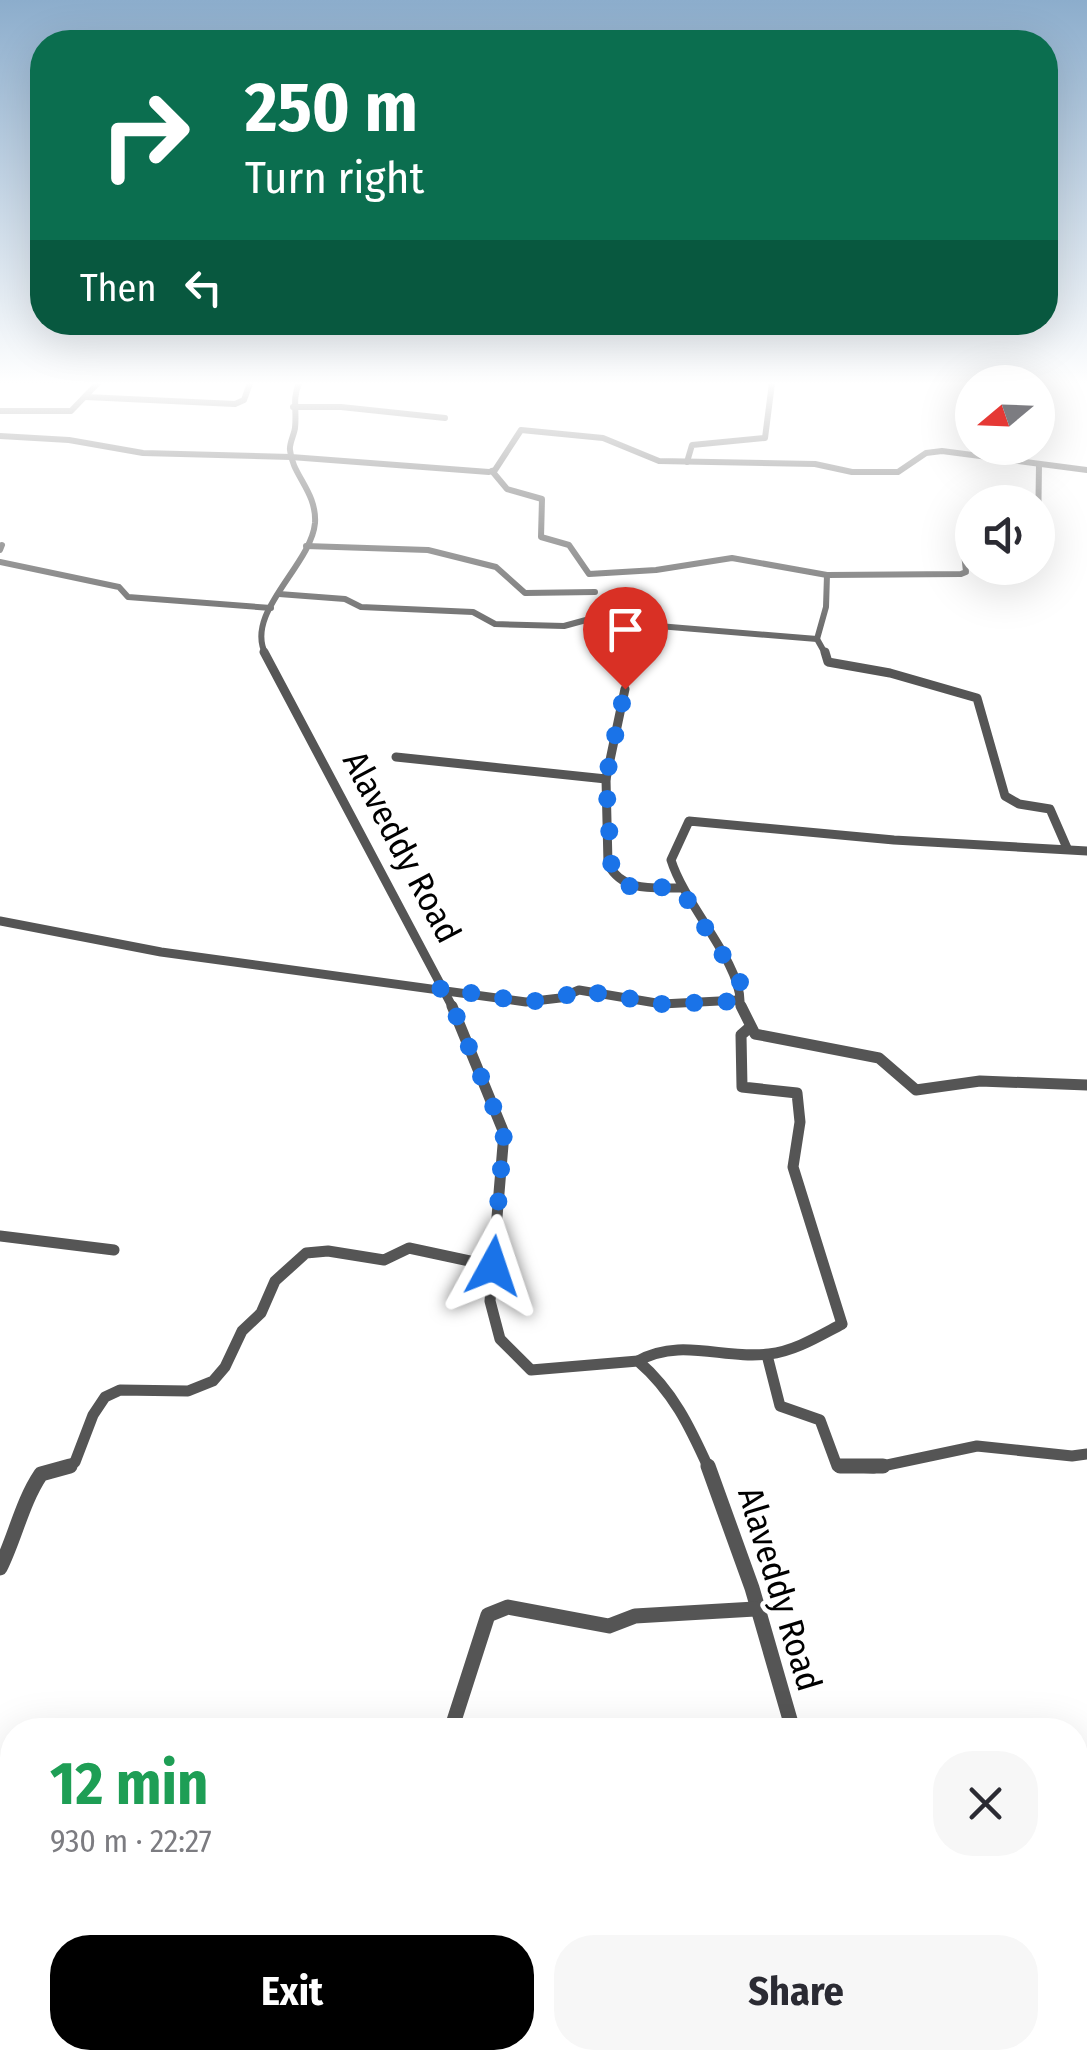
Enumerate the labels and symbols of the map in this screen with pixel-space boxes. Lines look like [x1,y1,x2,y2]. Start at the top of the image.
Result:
north arrow [955,365,1055,465]
pin [583,587,668,690]
street label: Alaveddy Road [334,744,470,950]
position arrow [441,1214,545,1318]
street label: Alaveddy Road [729,1482,831,1696]

